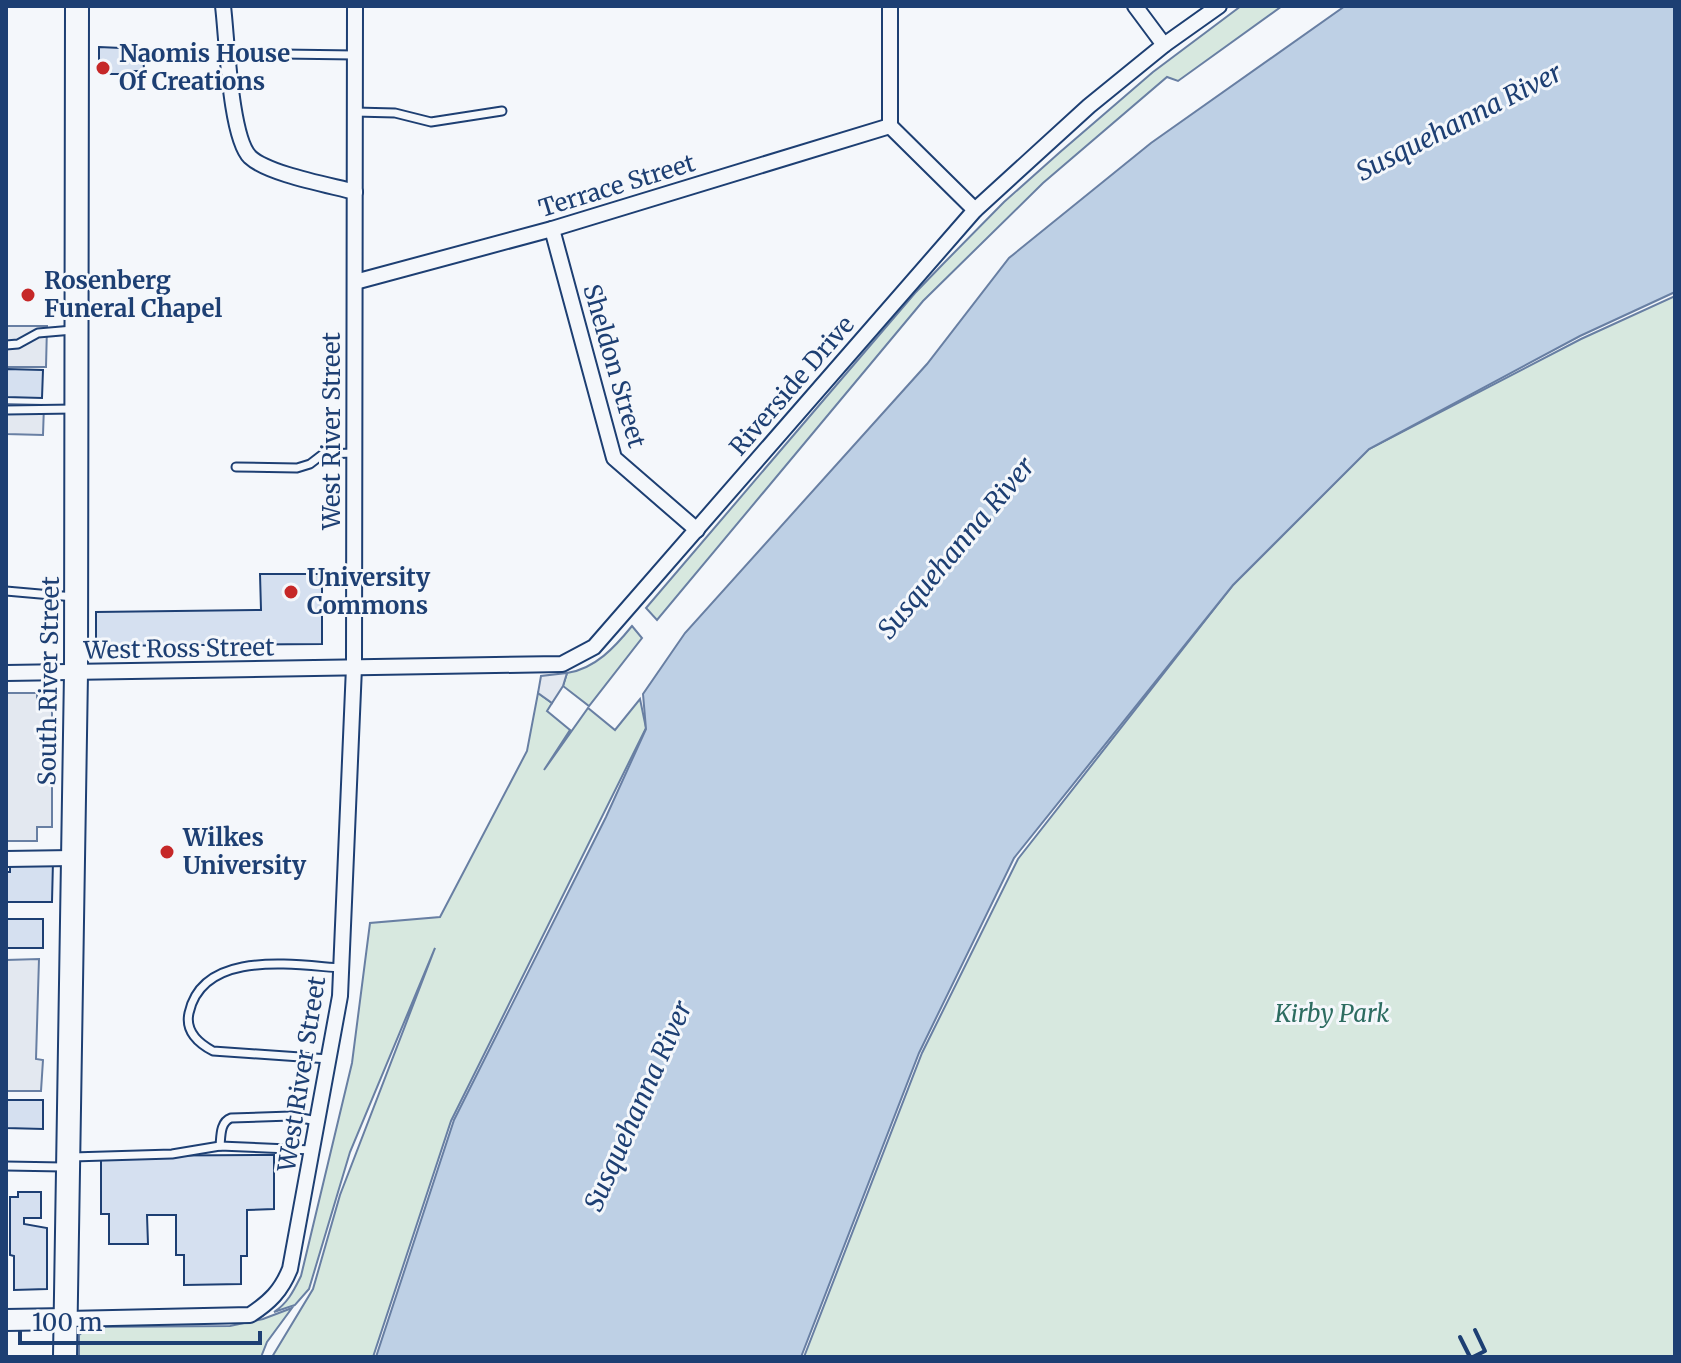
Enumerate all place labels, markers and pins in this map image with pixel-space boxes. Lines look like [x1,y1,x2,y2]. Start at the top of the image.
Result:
place label: Naomis House Of Creations [119,38,290,97]
marker: Naomis House Of Creations [94,59,112,77]
place label: Rosenberg Funeral Chapel [44,265,222,324]
marker: Rosenberg Funeral Chapel [19,286,37,304]
place label: University Commons [307,562,431,621]
marker: University Commons [282,583,300,601]
place label: Wilkes University [182,822,307,881]
marker: Wilkes University [158,843,176,861]

